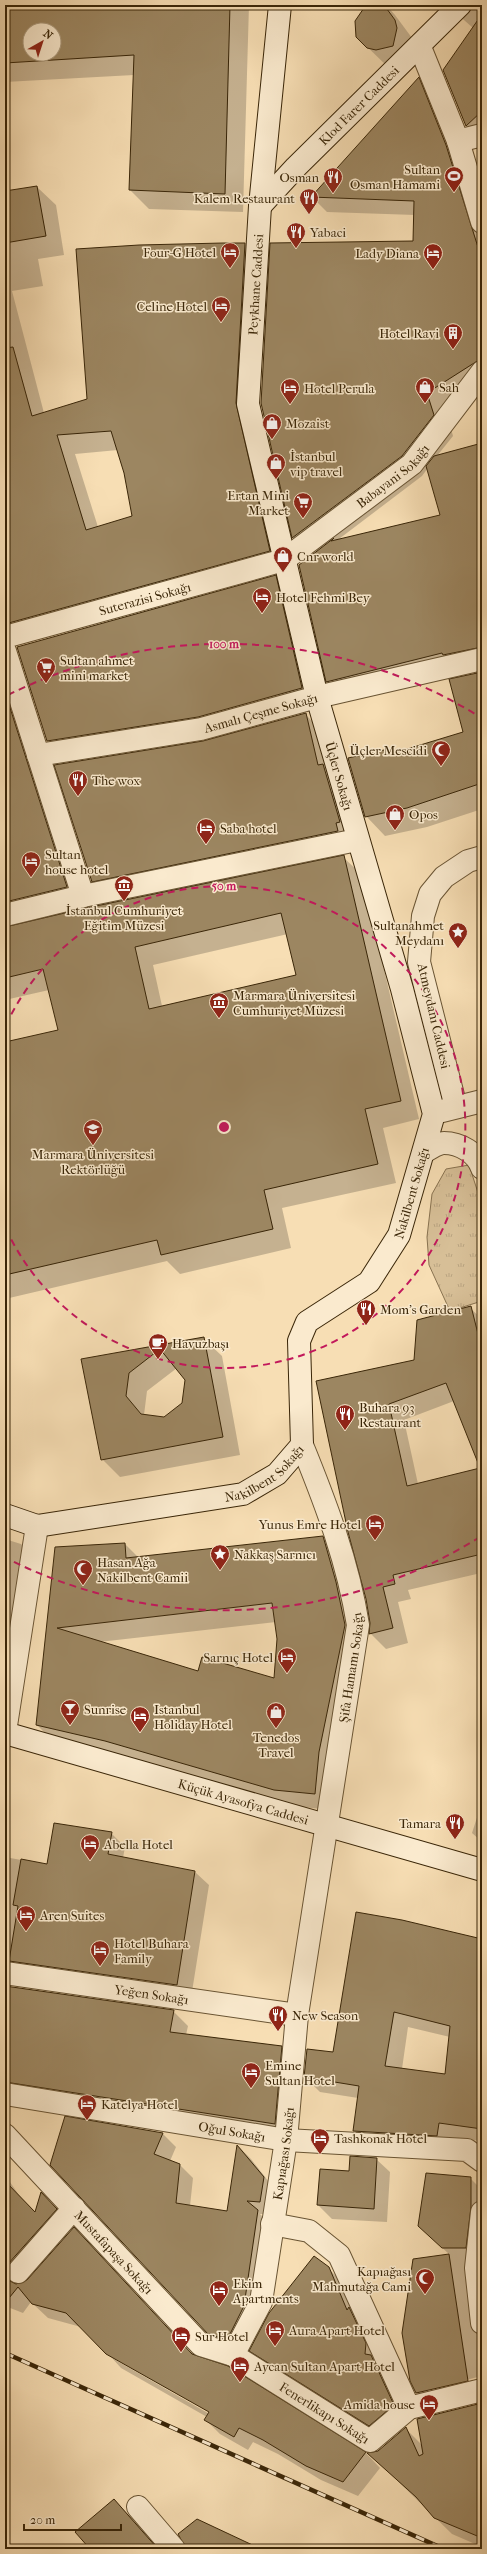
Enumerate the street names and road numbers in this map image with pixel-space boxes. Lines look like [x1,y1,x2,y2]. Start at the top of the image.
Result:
street label: Klod Farer Caddesi [315,62,402,148]
street label: Peykhane Caddesi [245,233,266,336]
street label: Babayani Sokağı [353,441,432,511]
street label: Suterazisi Sokağı [97,579,192,618]
street label: Asmalı Çeşme Sokağı [201,690,319,736]
street label: Üçler Sokağı [321,740,356,812]
street label: Atmeydanı Caddesi [414,961,453,1070]
street label: Nakilbent Sokağı [391,1145,432,1240]
street label: Nakilbent Sokağı [223,1441,307,1504]
street label: Şifa Hamamı Sokağı [335,1611,366,1724]
street label: Küçük Ayasofya Caddesi [176,1776,310,1827]
street label: Yeğen Sokağı [113,1981,190,2007]
street label: Kapıağası Sokağı [269,2106,296,2201]
street label: Oğul Sokağı [197,2118,267,2144]
street label: Mustafapaşa Sokağı [72,2207,157,2297]
street label: Fenerlikapı Sokağı [277,2379,373,2446]

